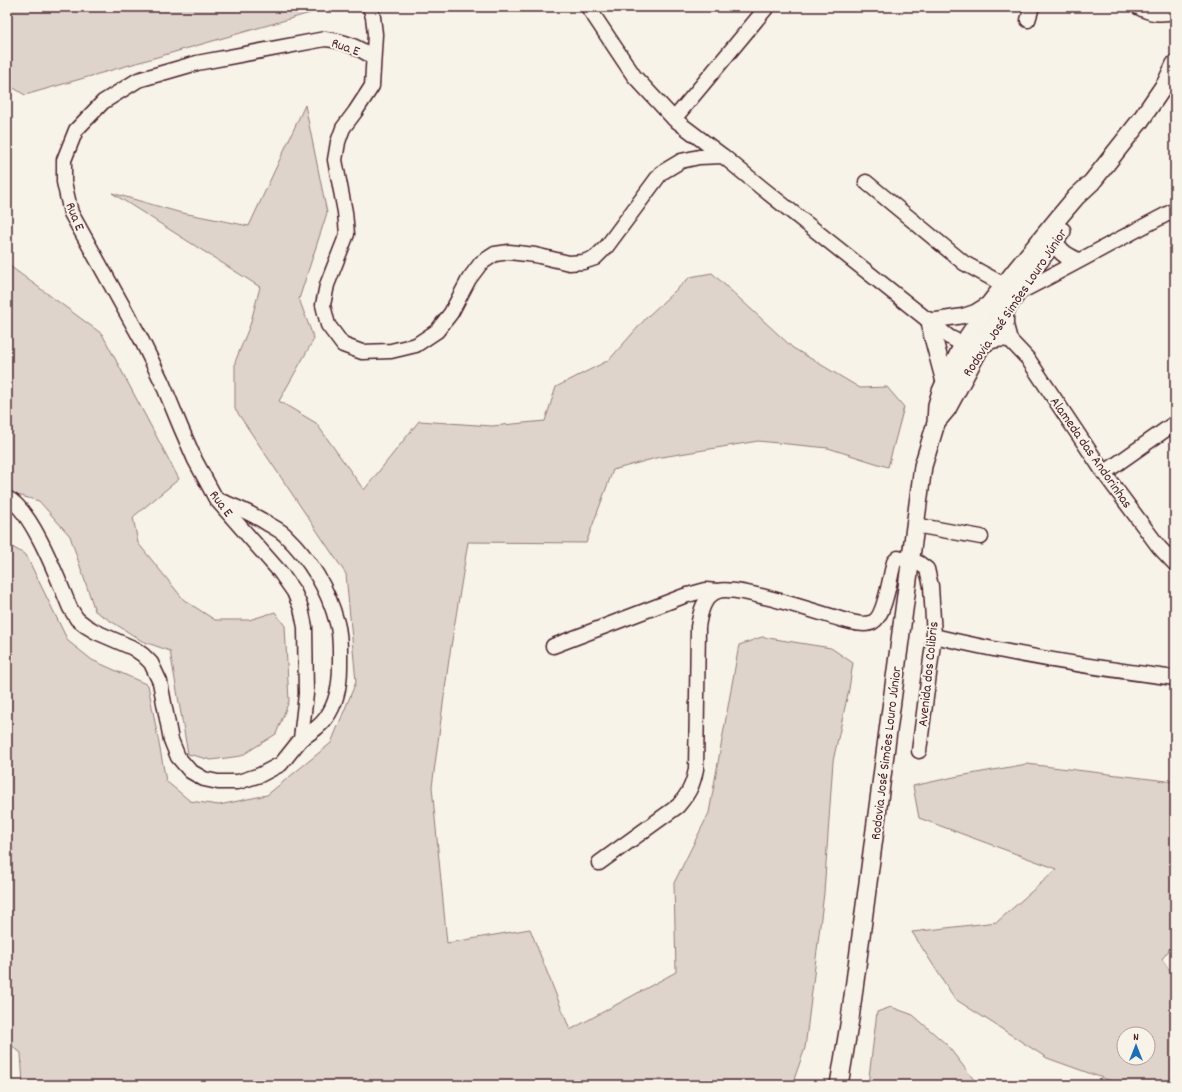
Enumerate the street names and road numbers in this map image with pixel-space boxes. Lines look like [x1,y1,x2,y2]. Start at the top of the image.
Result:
street label: Rua E [328,34,363,62]
street label: Rua E [59,200,89,235]
street label: Rodovia José Simões Louro Júnior [959,225,1073,381]
street label: Alameda das Andorinhas [1044,393,1136,513]
street label: Rua E [204,487,237,522]
street label: Avenida dos Colibris [914,621,944,728]
street label: Rodovia José Simões Louro Júnior [866,665,908,841]

